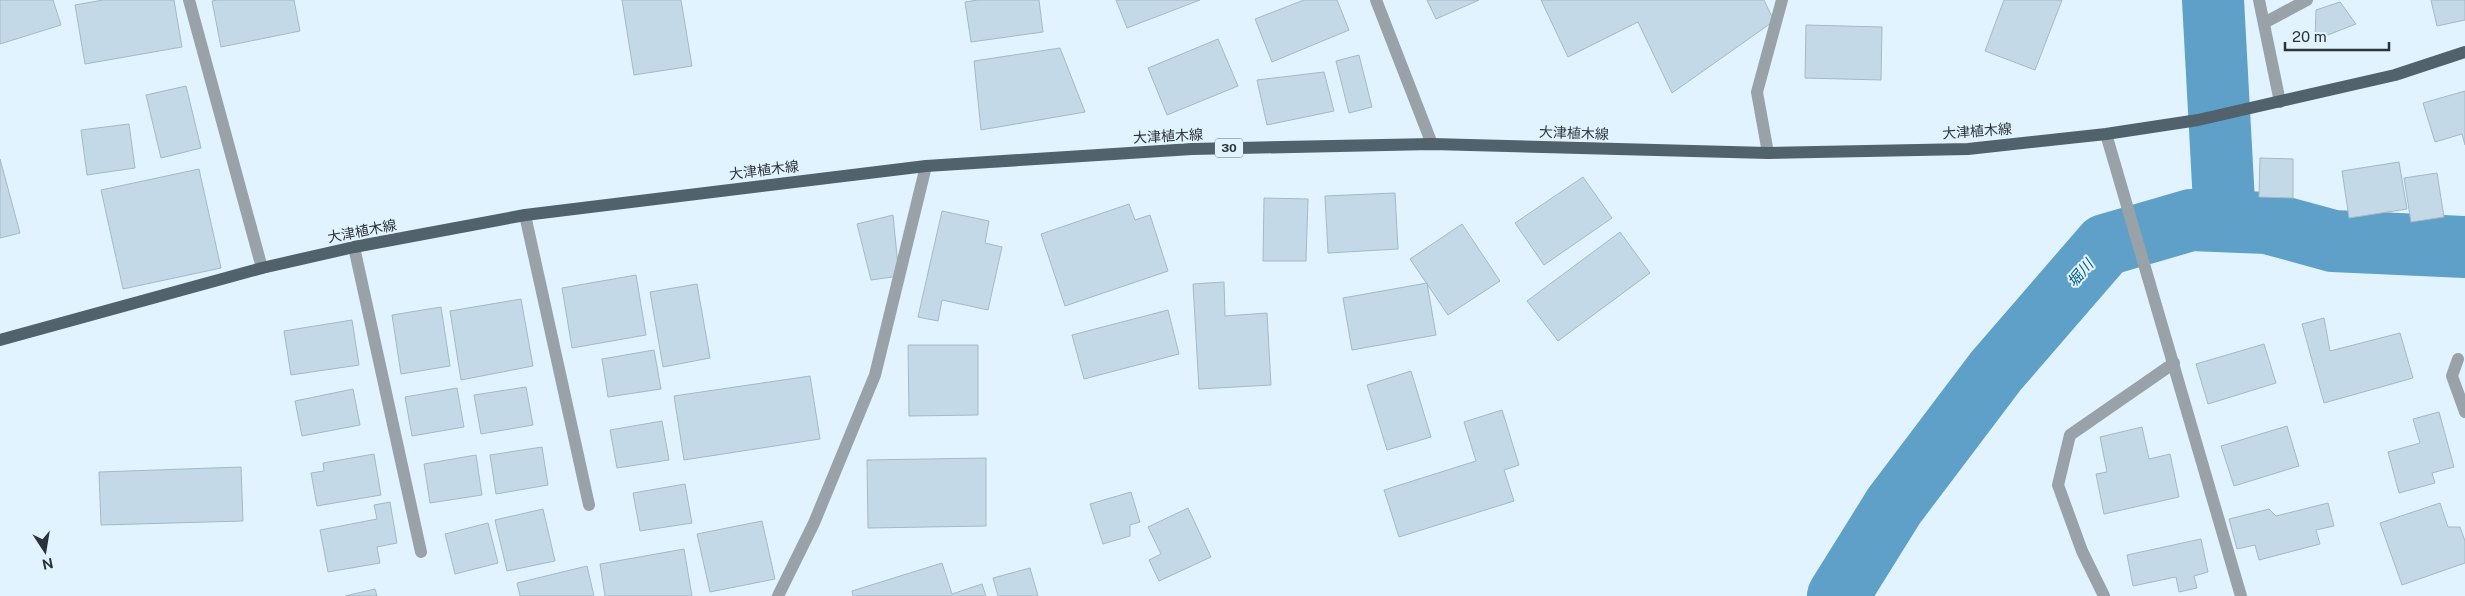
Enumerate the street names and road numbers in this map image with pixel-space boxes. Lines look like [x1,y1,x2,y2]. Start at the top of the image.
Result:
street label: 大津植木線 [1942,121,2012,141]
street label: 大津植木線 [1539,124,1609,142]
street label: 大津植木線 [1133,126,1203,146]
road number: 30 [1215,138,1243,158]
street label: 大津植木線 [728,158,800,182]
street label: 大津植木線 [326,216,398,246]

